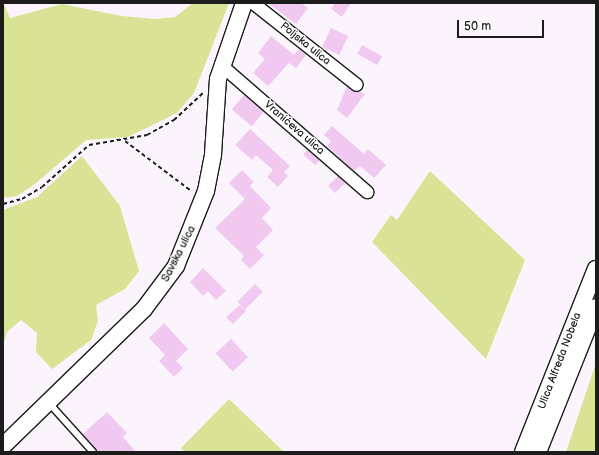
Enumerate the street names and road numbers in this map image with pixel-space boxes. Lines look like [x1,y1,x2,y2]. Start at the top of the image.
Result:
street label: Poljska ulica [277,20,333,68]
street label: Vranićeva ulica [261,98,327,158]
street label: Savska ulica [159,224,199,284]
street label: Ulica Alfreda Nobela [536,311,584,411]

